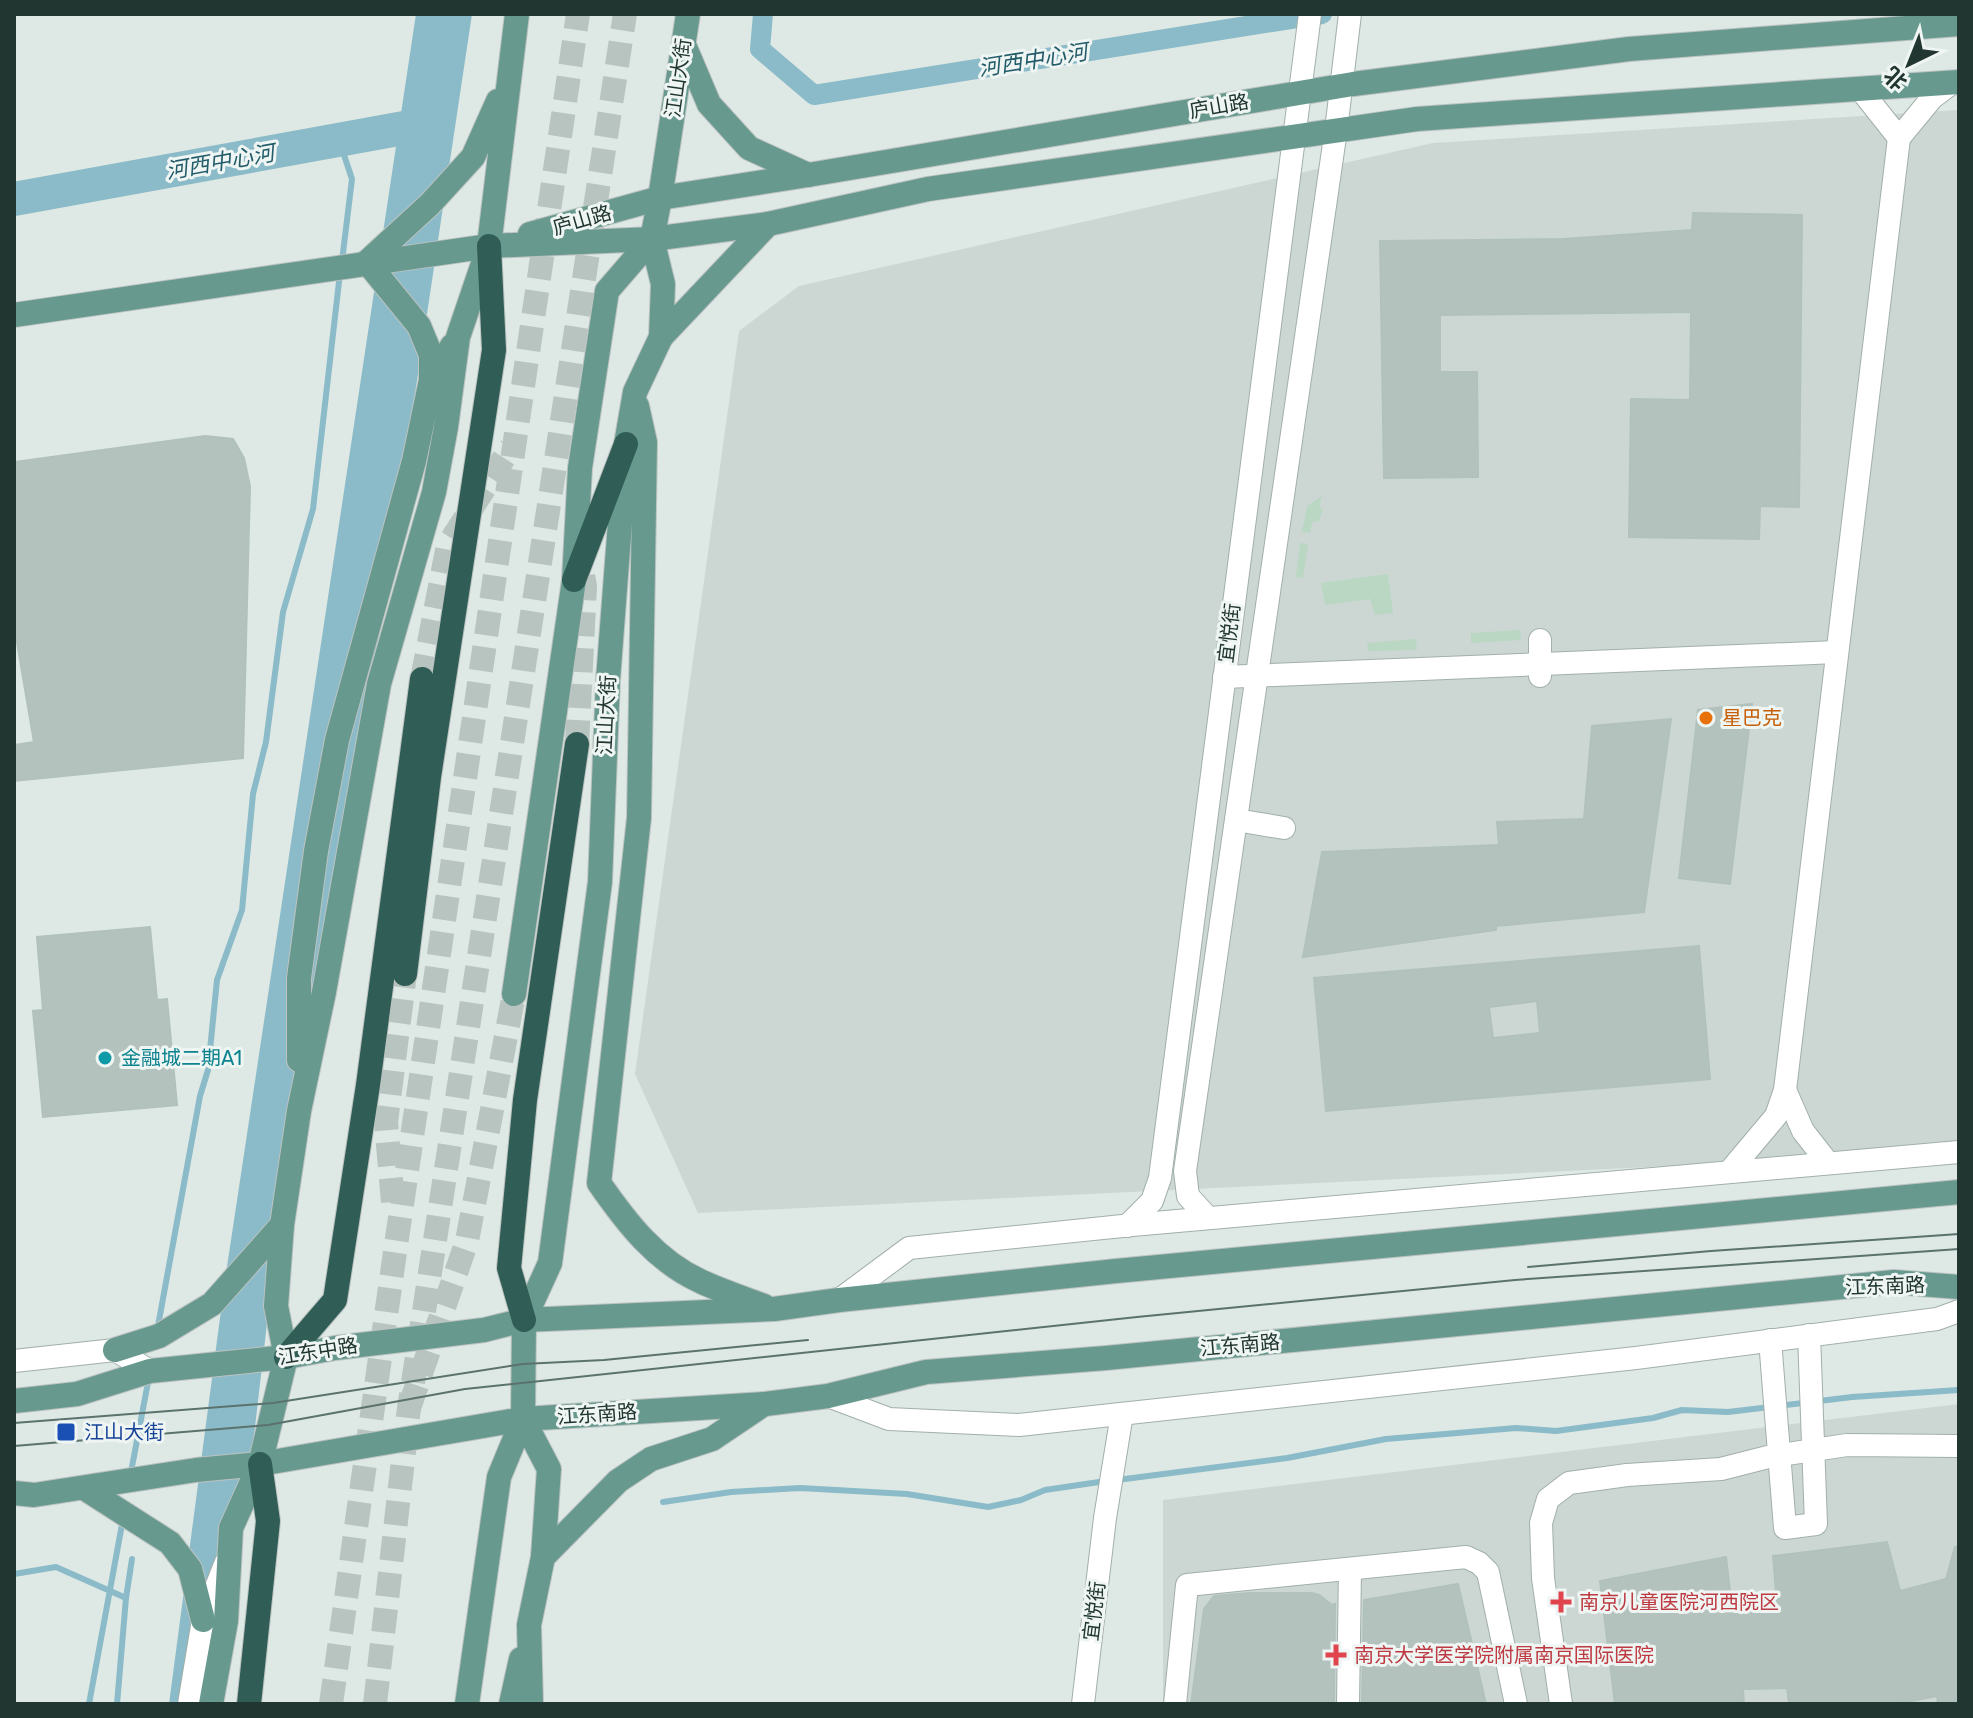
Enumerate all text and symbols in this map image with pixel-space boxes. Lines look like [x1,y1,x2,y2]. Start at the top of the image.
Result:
north arrow [1869,24,1949,104]
street label: 江山大街 [661,37,695,119]
water label: 河西中心河 [977,37,1093,82]
text: 北 [1878,61,1913,96]
street label: 庐山路 [1187,89,1251,123]
water label: 河西中心河 [163,138,280,185]
street label: 庐山路 [550,200,614,240]
street label: 宜悦街 [1213,602,1245,664]
street label: 江山大街 [592,674,620,756]
place label: 星巴克 [1722,706,1782,730]
marker: 星巴克 [1697,709,1715,727]
place label: 金融城二期A1 [121,1046,242,1070]
marker: 金融城二期A1 [96,1049,114,1067]
street label: 江东南路 [1845,1273,1925,1299]
street label: 江东南路 [1199,1330,1281,1360]
street label: 江东中路 [277,1333,359,1369]
street label: 江东南路 [556,1399,638,1429]
place label: 江山大街 [84,1420,164,1444]
marker: 江山大街 [55,1421,77,1443]
street label: 宜悦街 [1078,1580,1110,1642]
place label: 南京儿童医院河西院区 [1579,1590,1779,1614]
marker: 南京儿童医院河西院区 [1550,1591,1572,1613]
place label: 南京大学医学院附属南京国际医院 [1354,1643,1654,1667]
marker: 南京大学医学院附属南京国际医院 [1325,1644,1347,1666]

